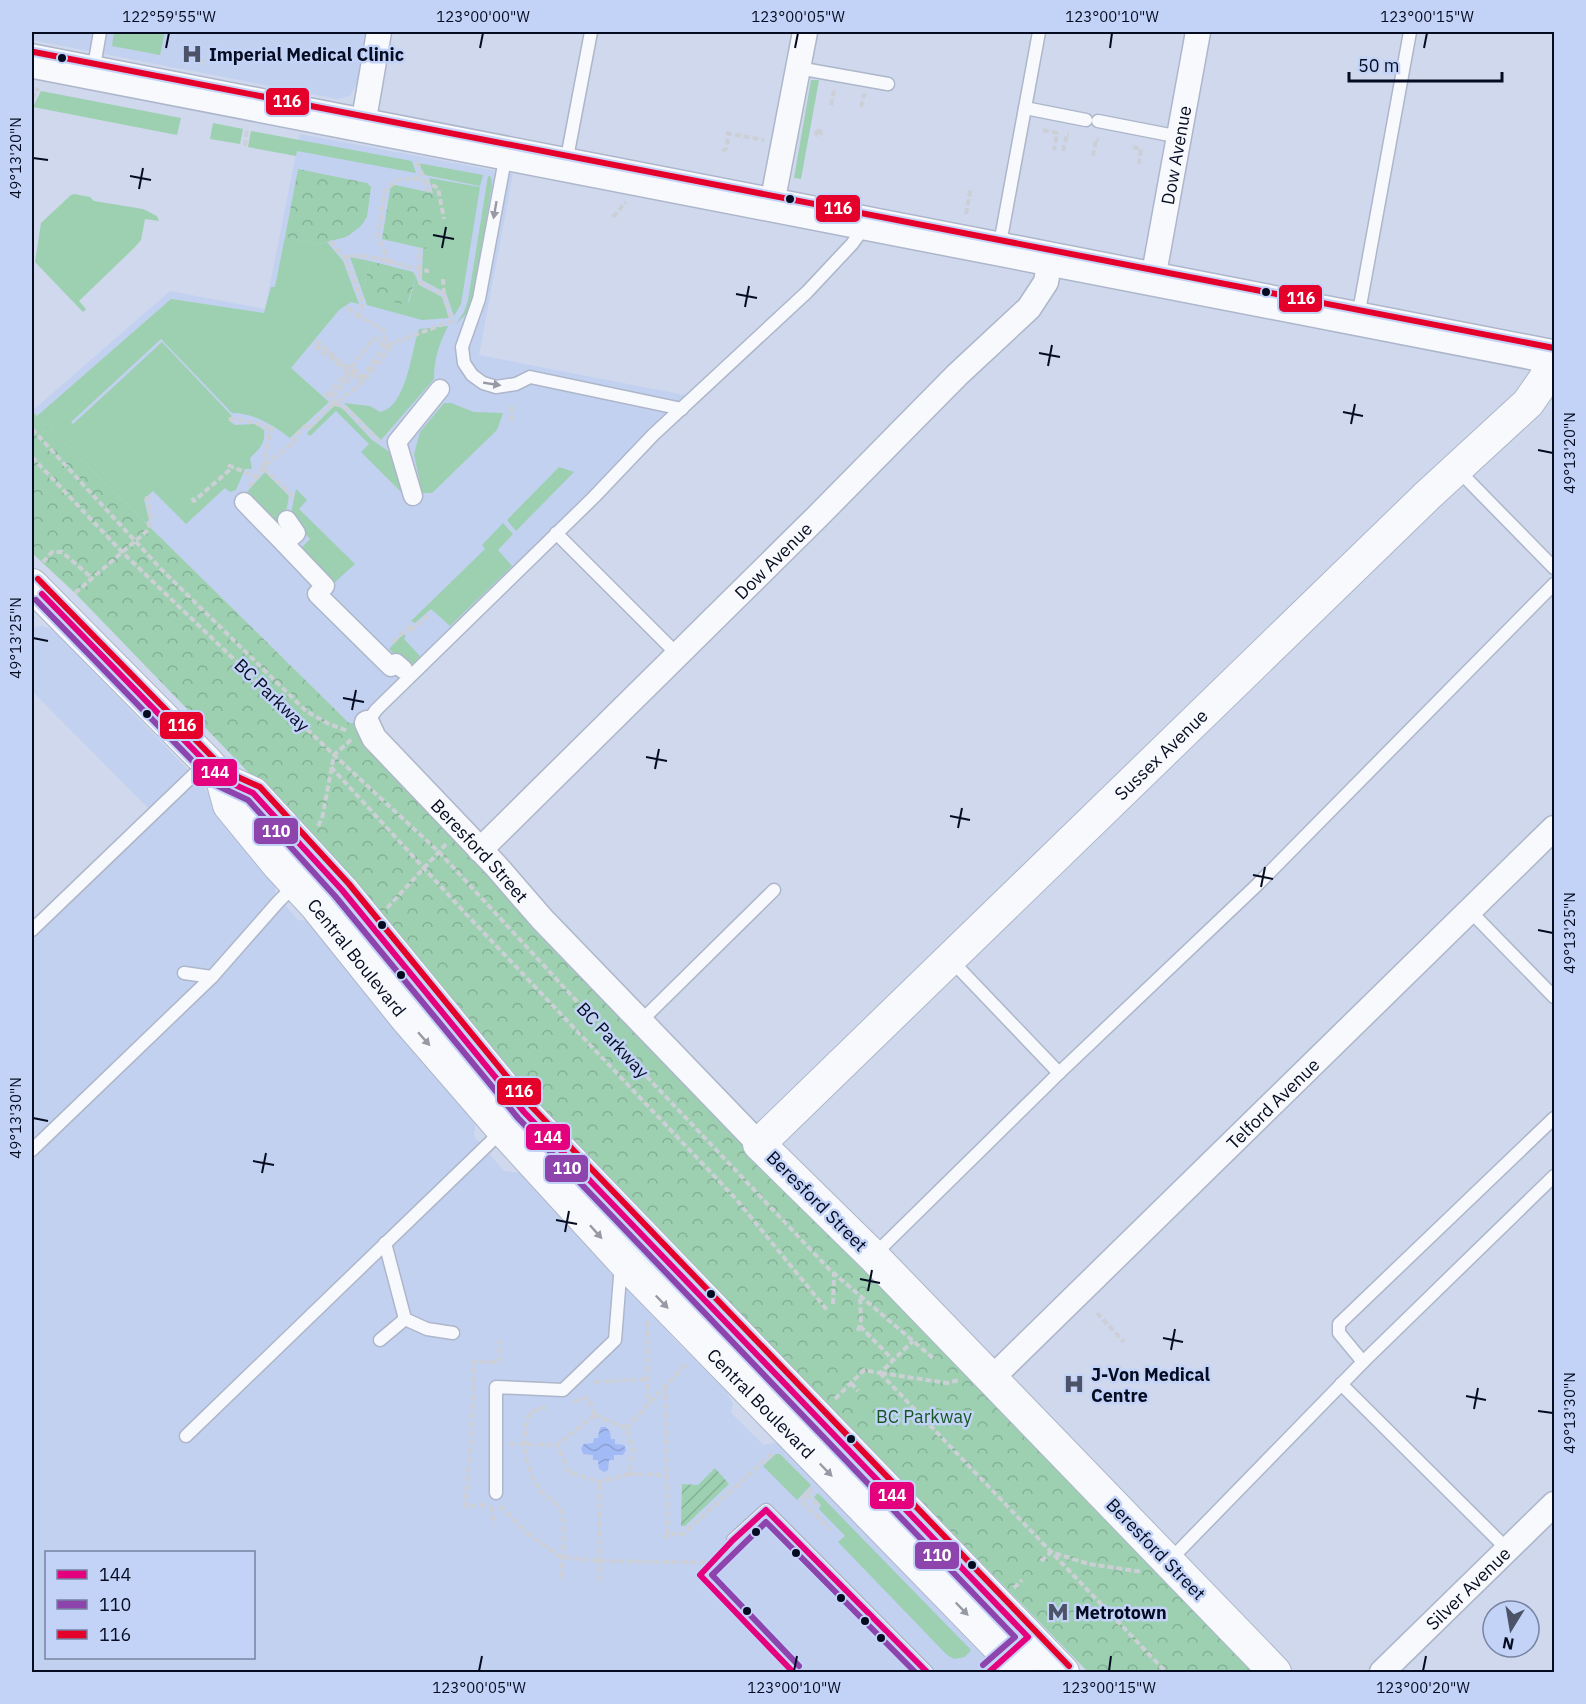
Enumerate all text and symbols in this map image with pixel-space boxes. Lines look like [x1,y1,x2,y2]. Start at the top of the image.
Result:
text: 122°59'55"W [122,7,216,26]
text: 123°00'00"W [436,7,530,26]
text: 123°00'05"W [751,7,845,26]
text: 123°00'10"W [1065,7,1159,26]
text: 123°00'15"W [1380,7,1474,26]
hospital icon: Imperial Medical Clinic [180,42,204,66]
place label: Imperial Medical Clinic [209,43,404,66]
scale bar [1349,45,1502,83]
unlabelled marker [56,52,68,64]
text: 50 m [1358,54,1400,77]
line badge: 116 [265,87,310,116]
text: 116 [273,91,302,111]
street label: Dow Avenue [1155,104,1196,206]
text: 49°13'20"N [6,117,25,199]
unlabelled marker [784,193,796,205]
line badge: 116 [815,194,861,223]
text: 116 [824,198,853,218]
one-way arrow [490,201,499,220]
line badge: 116 [1278,284,1323,313]
unlabelled marker [1260,286,1272,298]
text: 116 [1287,288,1316,308]
one-way arrow [483,380,502,389]
text: 49°13'20"N [1560,412,1579,494]
street label: Dow Avenue [729,517,817,604]
text: 49°13'25"N [6,597,25,679]
street label: BC Parkway [230,653,314,737]
street label: Sussex Avenue [1109,704,1212,805]
unlabelled marker [141,708,153,720]
line badge: 116 [159,711,204,740]
text: 116 [168,715,197,735]
line badge: 144 [192,758,238,787]
text: 144 [201,762,230,782]
street label: Beresford Street [426,794,534,907]
line badge: 110 [253,817,299,845]
text: 110 [262,821,291,841]
text: 49°13'25"N [1560,892,1579,974]
street label: Central Boulevard [303,893,412,1021]
unlabelled marker [376,919,388,931]
unlabelled marker [395,969,407,981]
street label: BC Parkway [572,997,654,1083]
one-way arrow [417,1031,430,1046]
street label: Telford Avenue [1221,1053,1324,1154]
text: 49°13'30"N [6,1077,25,1159]
line badge: 116 [496,1077,542,1106]
text: 116 [505,1081,534,1101]
line badge: 144 [525,1123,571,1151]
text: 144 [534,1127,563,1147]
street label: Beresford Street [762,1146,872,1256]
line badge: 110 [544,1154,589,1183]
text: 110 [553,1158,582,1178]
one-way arrow [589,1224,603,1239]
unlabelled marker [705,1288,717,1300]
one-way arrow [655,1295,669,1309]
street label: Central Boulevard [702,1343,820,1463]
place label: J-Von Medical Centre [1091,1363,1211,1407]
hospital icon: J-Von Medical Centre [1062,1372,1086,1396]
text: 49°13'30"N [1560,1372,1579,1454]
park label: BC Parkway [876,1405,972,1428]
unlabelled marker [845,1433,857,1445]
one-way arrow [818,1462,832,1476]
line badge: 144 [869,1481,915,1510]
text: 144 [878,1485,907,1505]
street label: Beresford Street [1101,1493,1211,1605]
unlabelled marker [750,1526,762,1538]
line badge: 110 [914,1541,960,1570]
street label: Silver Avenue [1421,1542,1515,1635]
text: 110 [923,1545,952,1565]
unlabelled marker [790,1547,802,1559]
legend [45,1551,255,1659]
unlabelled marker [966,1559,978,1571]
text: 144 [99,1563,132,1586]
unlabelled marker [835,1592,847,1604]
text: 110 [99,1593,131,1616]
north arrow [1481,1599,1541,1659]
metro station icon: Metrotown [1046,1600,1070,1624]
place label: Metrotown [1075,1601,1167,1624]
one-way arrow [955,1602,969,1617]
unlabelled marker [741,1605,753,1617]
unlabelled marker [859,1615,871,1627]
text: 116 [99,1623,131,1646]
unlabelled marker [875,1632,887,1644]
text: N [1501,1633,1516,1655]
text: 123°00'05"W [432,1678,526,1697]
text: 123°00'10"W [747,1678,841,1697]
text: 123°00'15"W [1062,1678,1156,1697]
text: 123°00'20"W [1376,1678,1470,1697]

